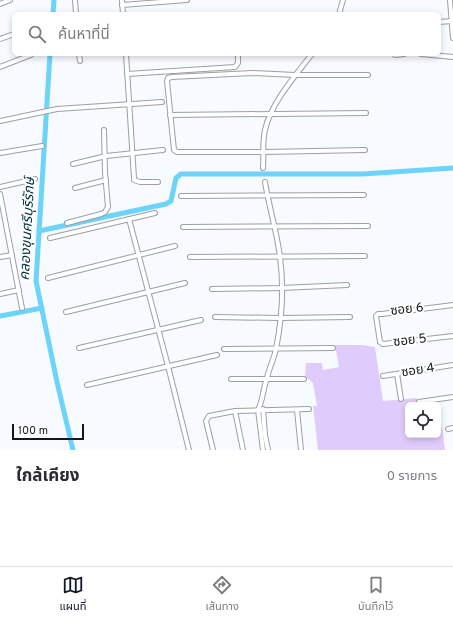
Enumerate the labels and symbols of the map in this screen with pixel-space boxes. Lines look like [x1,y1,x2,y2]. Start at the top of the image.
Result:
water label: คลองขุนศรีบุรีรักษ์ [17,174,39,281]
street label: ซอย 6 [390,300,424,320]
street label: ซอย 5 [392,331,428,351]
street label: ซอย 4 [400,360,436,382]
scale bar [12,422,84,441]

